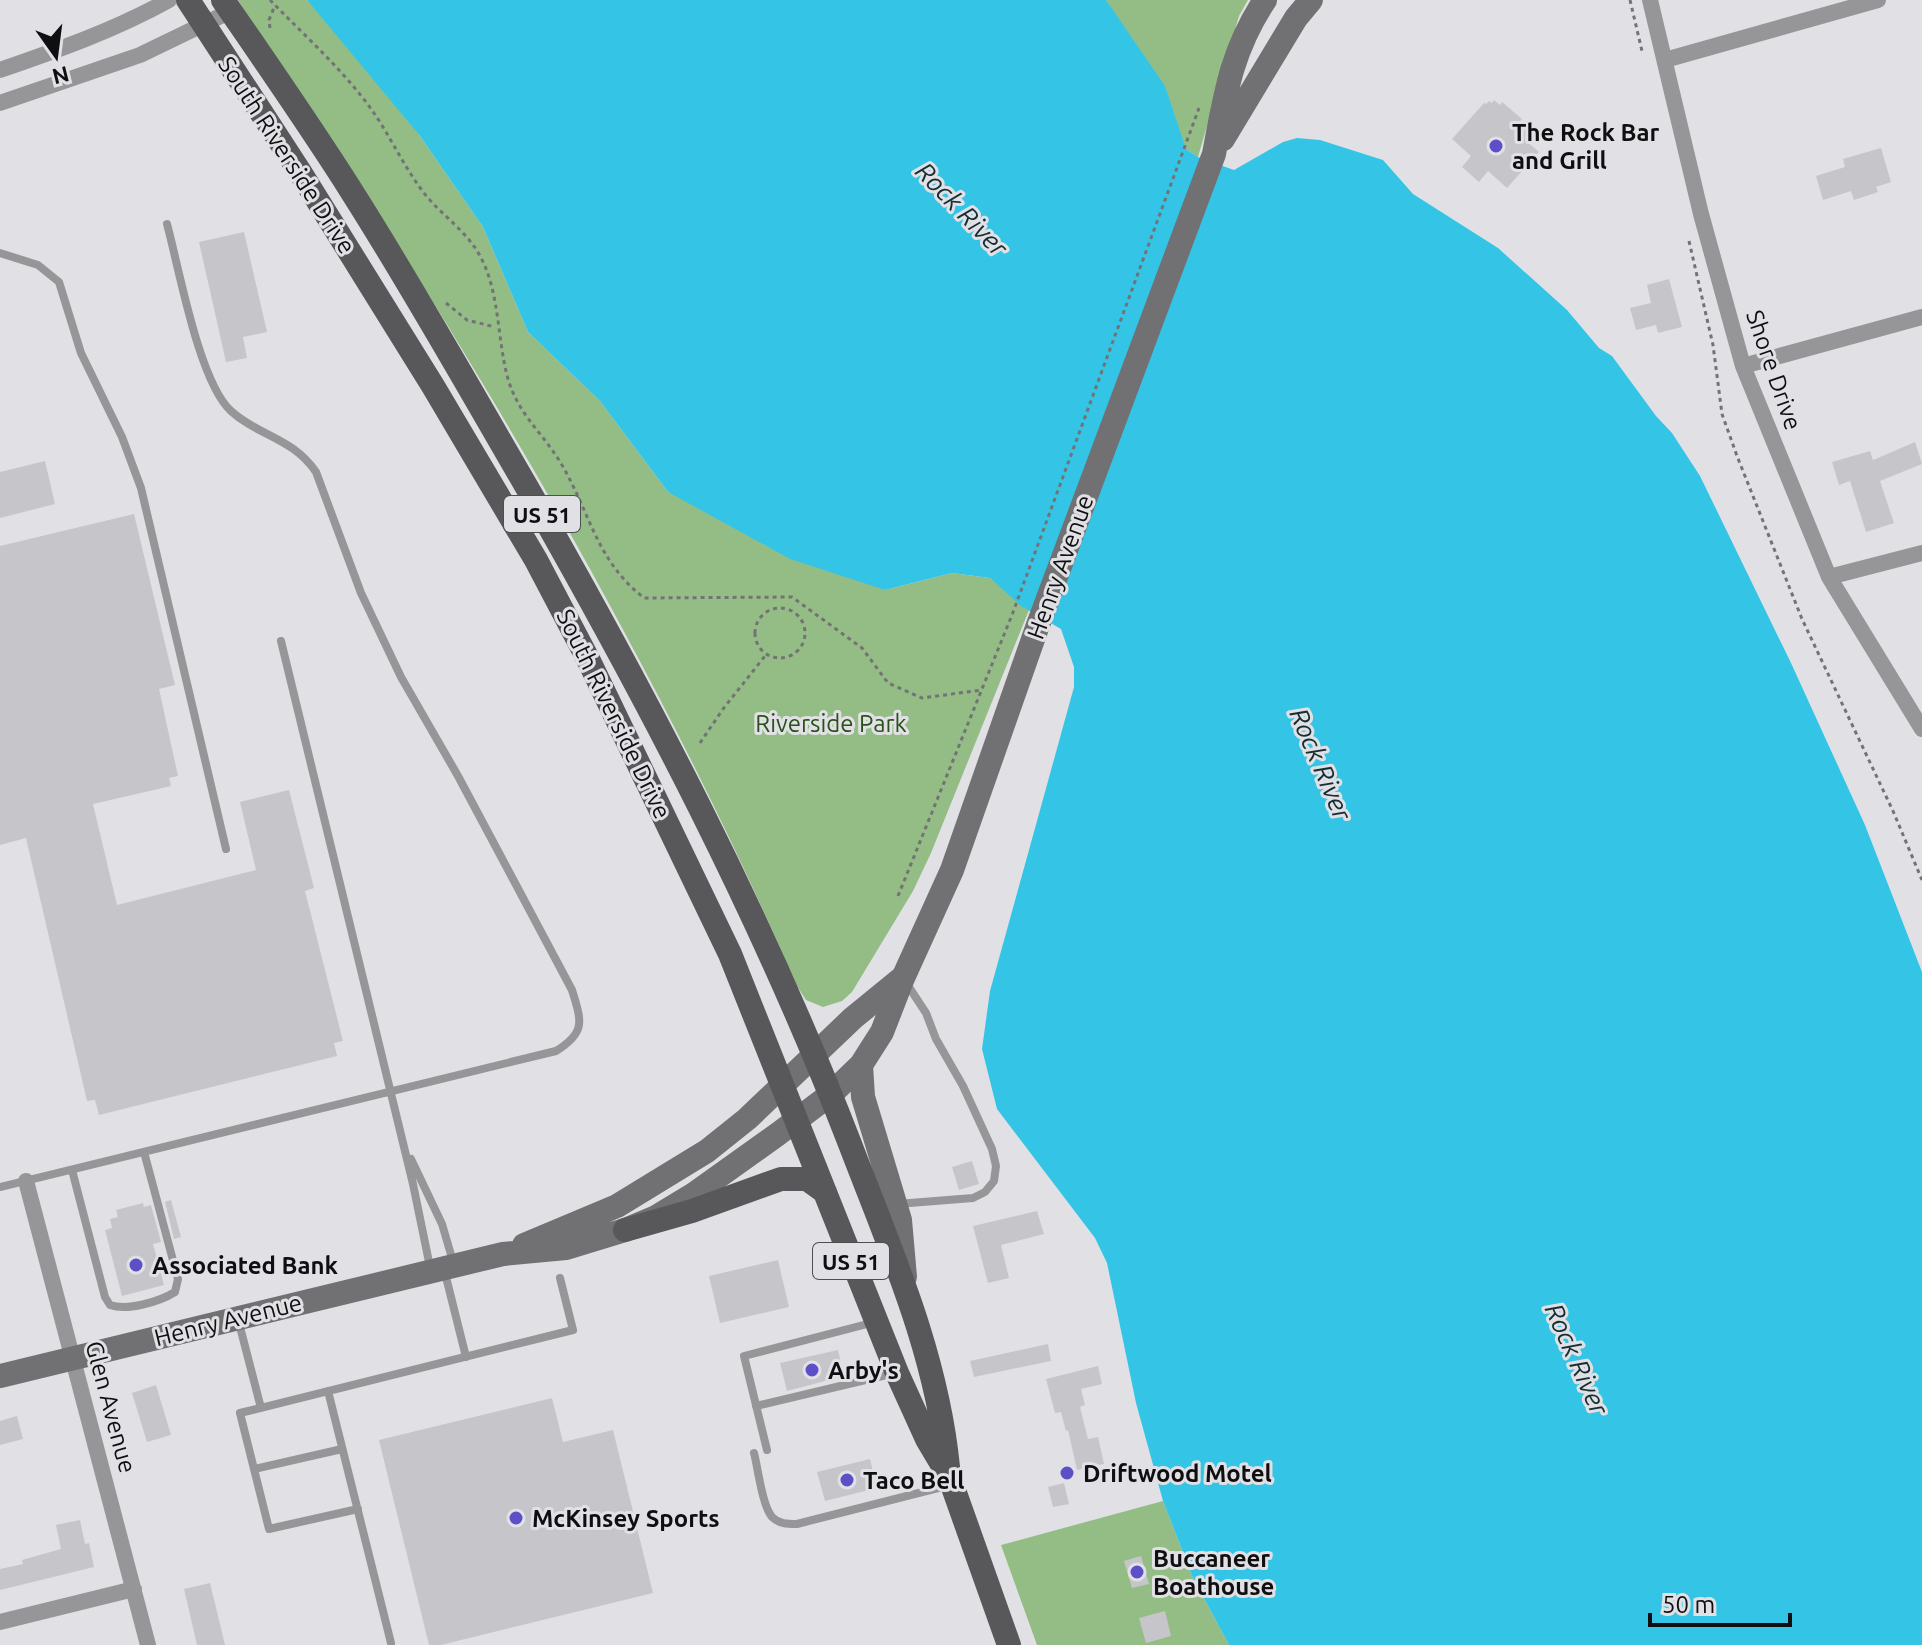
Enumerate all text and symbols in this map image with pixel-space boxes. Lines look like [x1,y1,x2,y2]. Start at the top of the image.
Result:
north arrow [16,16,96,96]
street label: South Riverside Drive [213,51,361,259]
text: N [50,62,72,90]
place label: The Rock Bar and Grill [1512,119,1660,174]
marker: The Rock Bar and Grill [1487,137,1505,155]
water label: Rock River [910,156,1014,263]
street label: Shore Drive [1741,307,1807,433]
street label: Henry Avenue [1021,491,1099,643]
road number: US 51 [504,496,580,532]
street label: South Riverside Drive [552,605,676,823]
water label: Rock River [1284,704,1358,825]
park label: Riverside Park [755,710,907,737]
road number: US 51 [813,1243,889,1279]
place label: Associated Bank [152,1252,339,1279]
marker: Associated Bank [127,1256,145,1274]
street label: Henry Avenue [151,1289,305,1351]
water label: Rock River [1540,1299,1615,1420]
street label: Glen Avenue [80,1338,142,1476]
place label: Arby's [828,1357,899,1384]
marker: Arby's [803,1361,821,1379]
place label: Driftwood Motel [1083,1460,1272,1487]
marker: Driftwood Motel [1058,1464,1076,1482]
place label: Taco Bell [863,1467,965,1494]
marker: Taco Bell [838,1471,856,1489]
place label: McKinsey Sports [532,1505,720,1532]
marker: McKinsey Sports [507,1509,525,1527]
place label: Buccaneer Boathouse [1153,1545,1274,1600]
marker: Buccaneer Boathouse [1128,1563,1146,1581]
scale bar [1650,1577,1790,1627]
text: 50 m [1662,1591,1715,1618]

